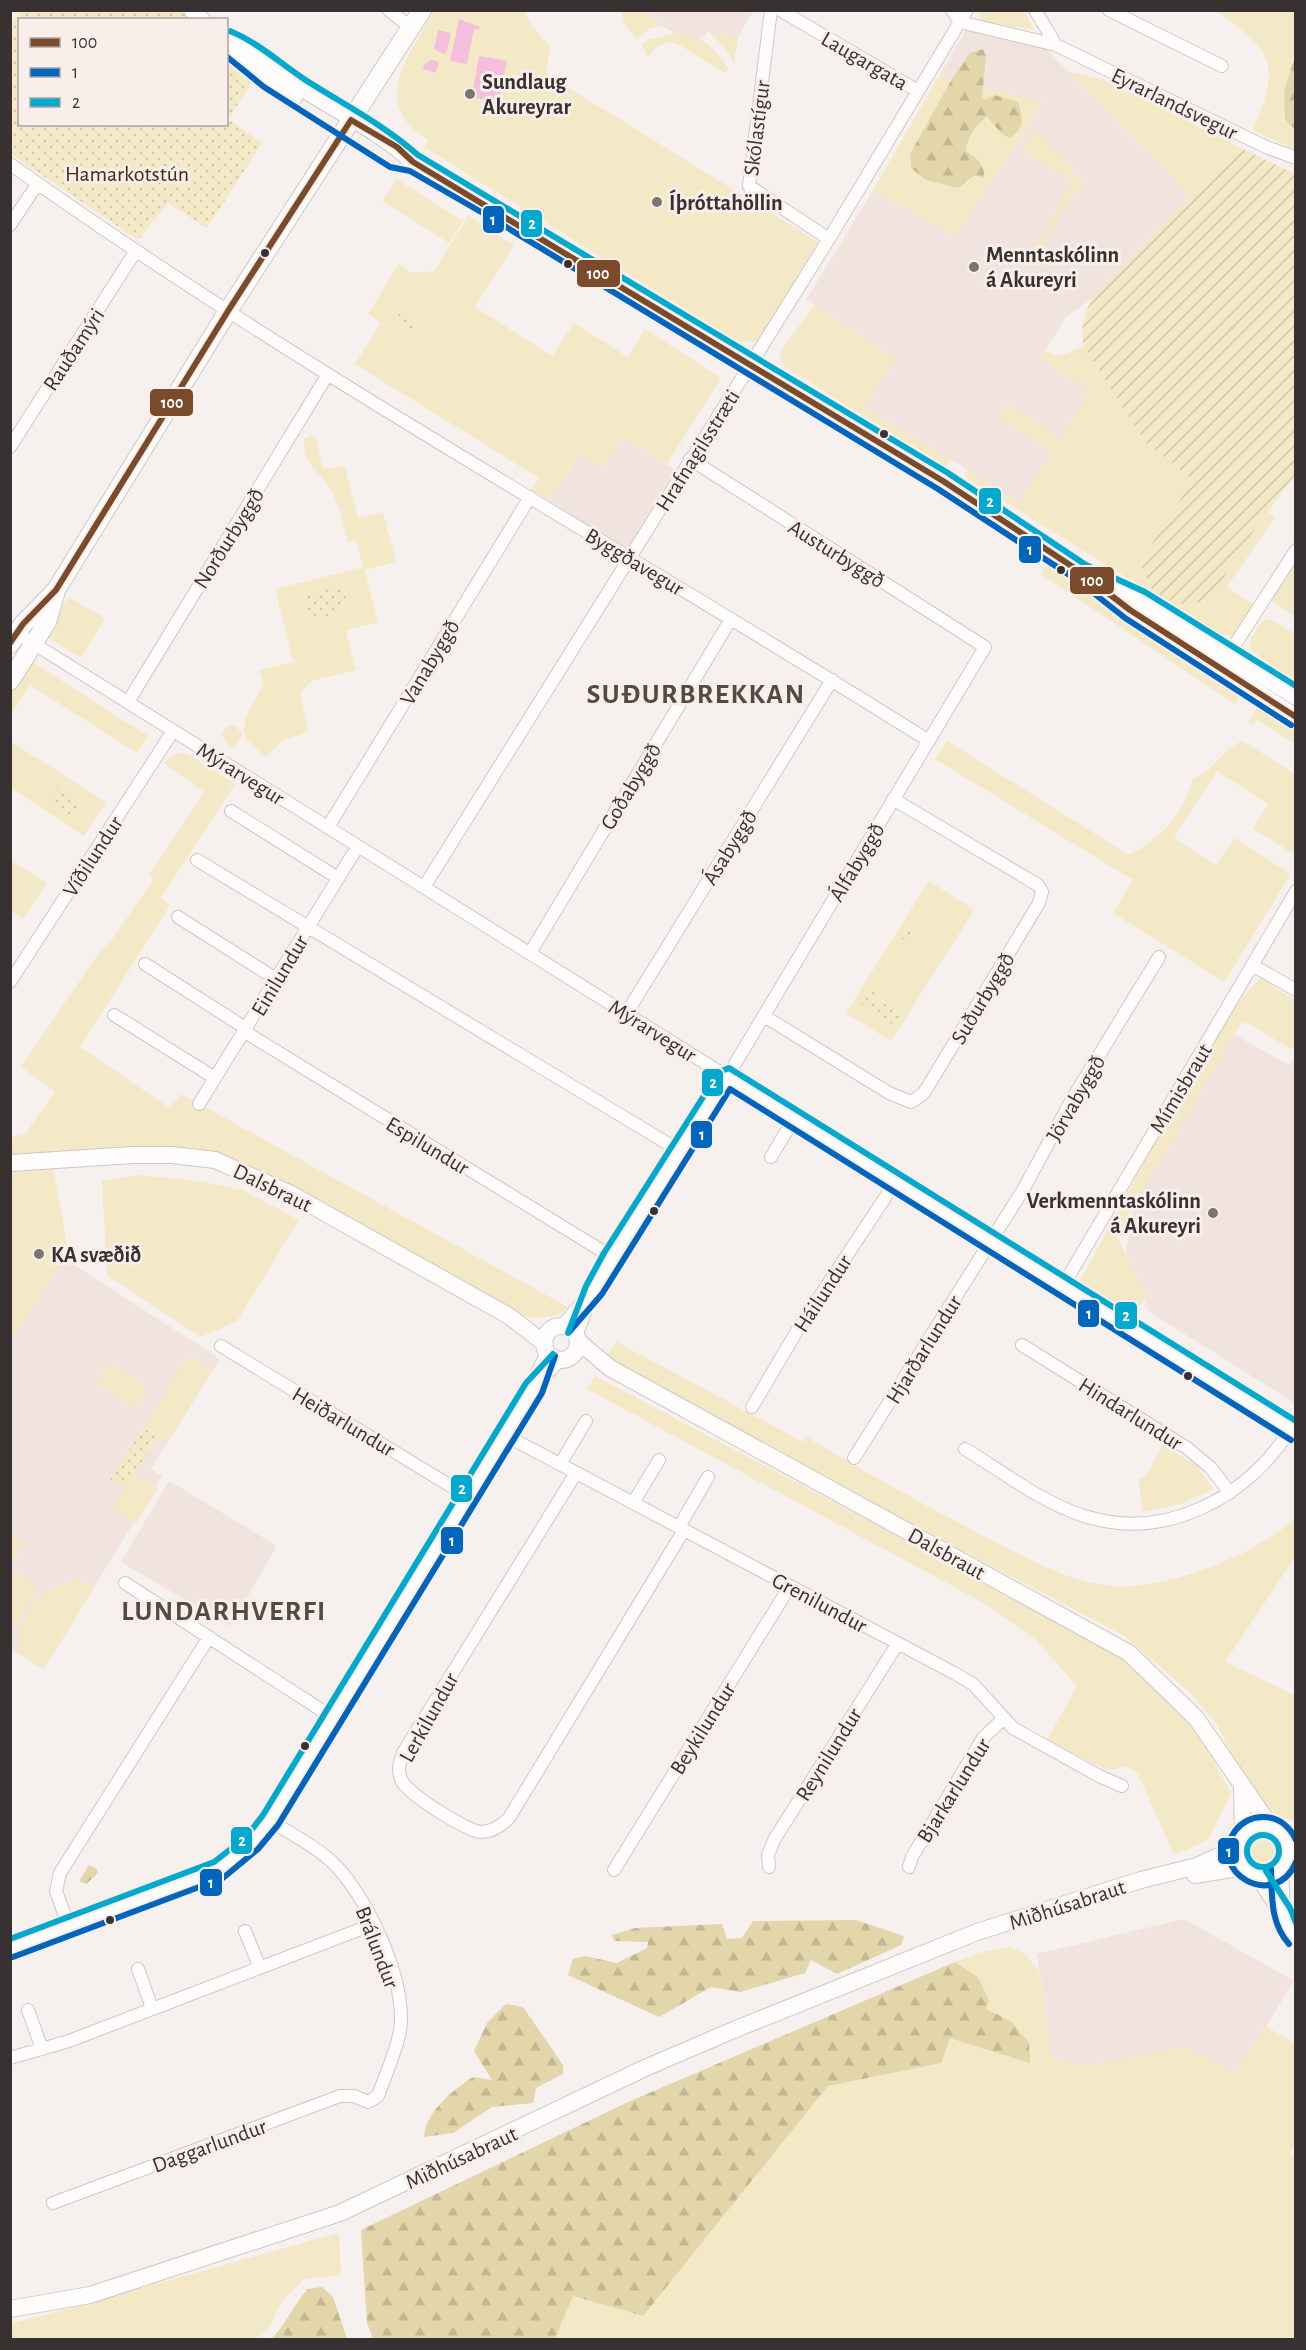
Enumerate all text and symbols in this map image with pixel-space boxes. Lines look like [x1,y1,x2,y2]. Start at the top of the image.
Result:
legend [18,18,228,126]
street label: Laugargata [818,27,911,94]
text: 100 [72,34,97,52]
text: 1 [72,64,78,82]
street label: Eyrarlandsvegur [1108,64,1241,144]
place label: Sundlaug Akureyrar [482,71,571,119]
street label: Skólastígur [740,79,774,177]
marker: Sundlaug Akureyrar [463,87,477,101]
text: 2 [72,94,80,112]
park label: Hamarkotstún [65,163,189,185]
place label: Íþróttahöllin [669,189,783,214]
marker: Íþróttahöllin [650,195,664,209]
line badge: 1 [482,205,505,234]
line badge: 2 [520,209,543,238]
text: 1 [490,212,496,228]
text: 2 [528,216,536,232]
place label: Menntaskólinn á Akureyri [986,244,1119,292]
unlabelled marker [259,247,271,259]
unlabelled marker [562,258,574,270]
line badge: 100 [576,259,621,288]
marker: Menntaskólinn á Akureyri [967,260,981,274]
text: 100 [587,266,609,282]
street label: Rauðamýri [39,304,108,395]
street label: Hrafnagilsstræti [652,386,744,515]
line badge: 100 [149,388,194,417]
text: 100 [161,395,183,411]
unlabelled marker [878,428,890,440]
street label: Norðurbyggð [190,485,268,592]
line badge: 2 [978,487,1002,515]
text: 2 [986,494,994,510]
street label: Austurbyggð [784,516,888,592]
street label: Byggðavegur [581,524,688,600]
line badge: 1 [1018,535,1042,564]
text: 1 [1027,542,1033,558]
unlabelled marker [1055,564,1067,576]
line badge: 100 [1069,566,1115,595]
text: 100 [1081,573,1103,589]
street label: Vanabyggð [396,616,464,709]
district label: SUÐURBREKKAN [586,681,806,709]
street label: Mýrarvegur [193,738,288,809]
street label: Goðabyggð [597,739,665,834]
street label: Ásabyggð [698,806,761,889]
street label: Víðilundur [59,812,127,901]
street label: Álfabyggð [824,819,889,905]
street label: Einilundur [247,931,312,1020]
street label: Suðurbyggð [947,949,1019,1048]
street label: Mýrarvegur [605,995,700,1066]
street label: Mímisbraut [1146,1040,1216,1137]
street label: Jörvabyggð [1042,1052,1109,1145]
line badge: 2 [701,1068,724,1097]
text: 2 [709,1075,717,1091]
street label: Espilundur [382,1113,473,1179]
line badge: 1 [690,1120,713,1149]
text: 1 [699,1127,705,1143]
street label: Dalsbraut [230,1160,315,1216]
place label: Verkmenntaskólinn á Akureyri [1027,1190,1201,1238]
unlabelled marker [648,1205,660,1217]
marker: Verkmenntaskólinn á Akureyri [1206,1206,1220,1220]
place label: KA svæðið [51,1244,141,1266]
marker: KA svæðið [32,1247,46,1261]
street label: Háilundur [790,1251,856,1336]
street label: Hjarðarlundur [882,1292,966,1408]
line badge: 1 [1077,1299,1100,1328]
line badge: 2 [1114,1301,1138,1330]
text: 1 [1086,1306,1092,1322]
text: 2 [1122,1308,1130,1324]
unlabelled marker [1182,1370,1194,1382]
street label: Hindarlundur [1075,1373,1186,1454]
street label: Heiðarlundur [288,1383,399,1461]
line badge: 2 [450,1474,473,1503]
text: 2 [458,1481,466,1497]
street label: Dalsbraut [904,1524,989,1584]
line badge: 1 [440,1526,464,1555]
text: 1 [449,1533,455,1549]
street label: Grenilundur [768,1569,871,1637]
district label: LUNDARHVERFI [121,1598,327,1626]
street label: Lerkilundur [395,1669,462,1766]
street label: Beykilundur [666,1679,740,1778]
street label: Reynilundur [792,1704,866,1805]
street label: Bjarkarlundur [913,1734,995,1847]
unlabelled marker [299,1740,311,1752]
line badge: 2 [230,1826,253,1855]
text: 2 [238,1833,246,1849]
line badge: 1 [1217,1837,1240,1865]
text: 1 [1226,1844,1232,1860]
line badge: 1 [199,1868,223,1897]
text: 1 [208,1875,214,1891]
street label: Miðhúsabraut [1006,1876,1128,1934]
street label: Brálundur [351,1903,403,1991]
unlabelled marker [104,1914,116,1926]
street label: Daggarlundur [149,2115,269,2177]
street label: Miðhúsabraut [402,2122,521,2193]

